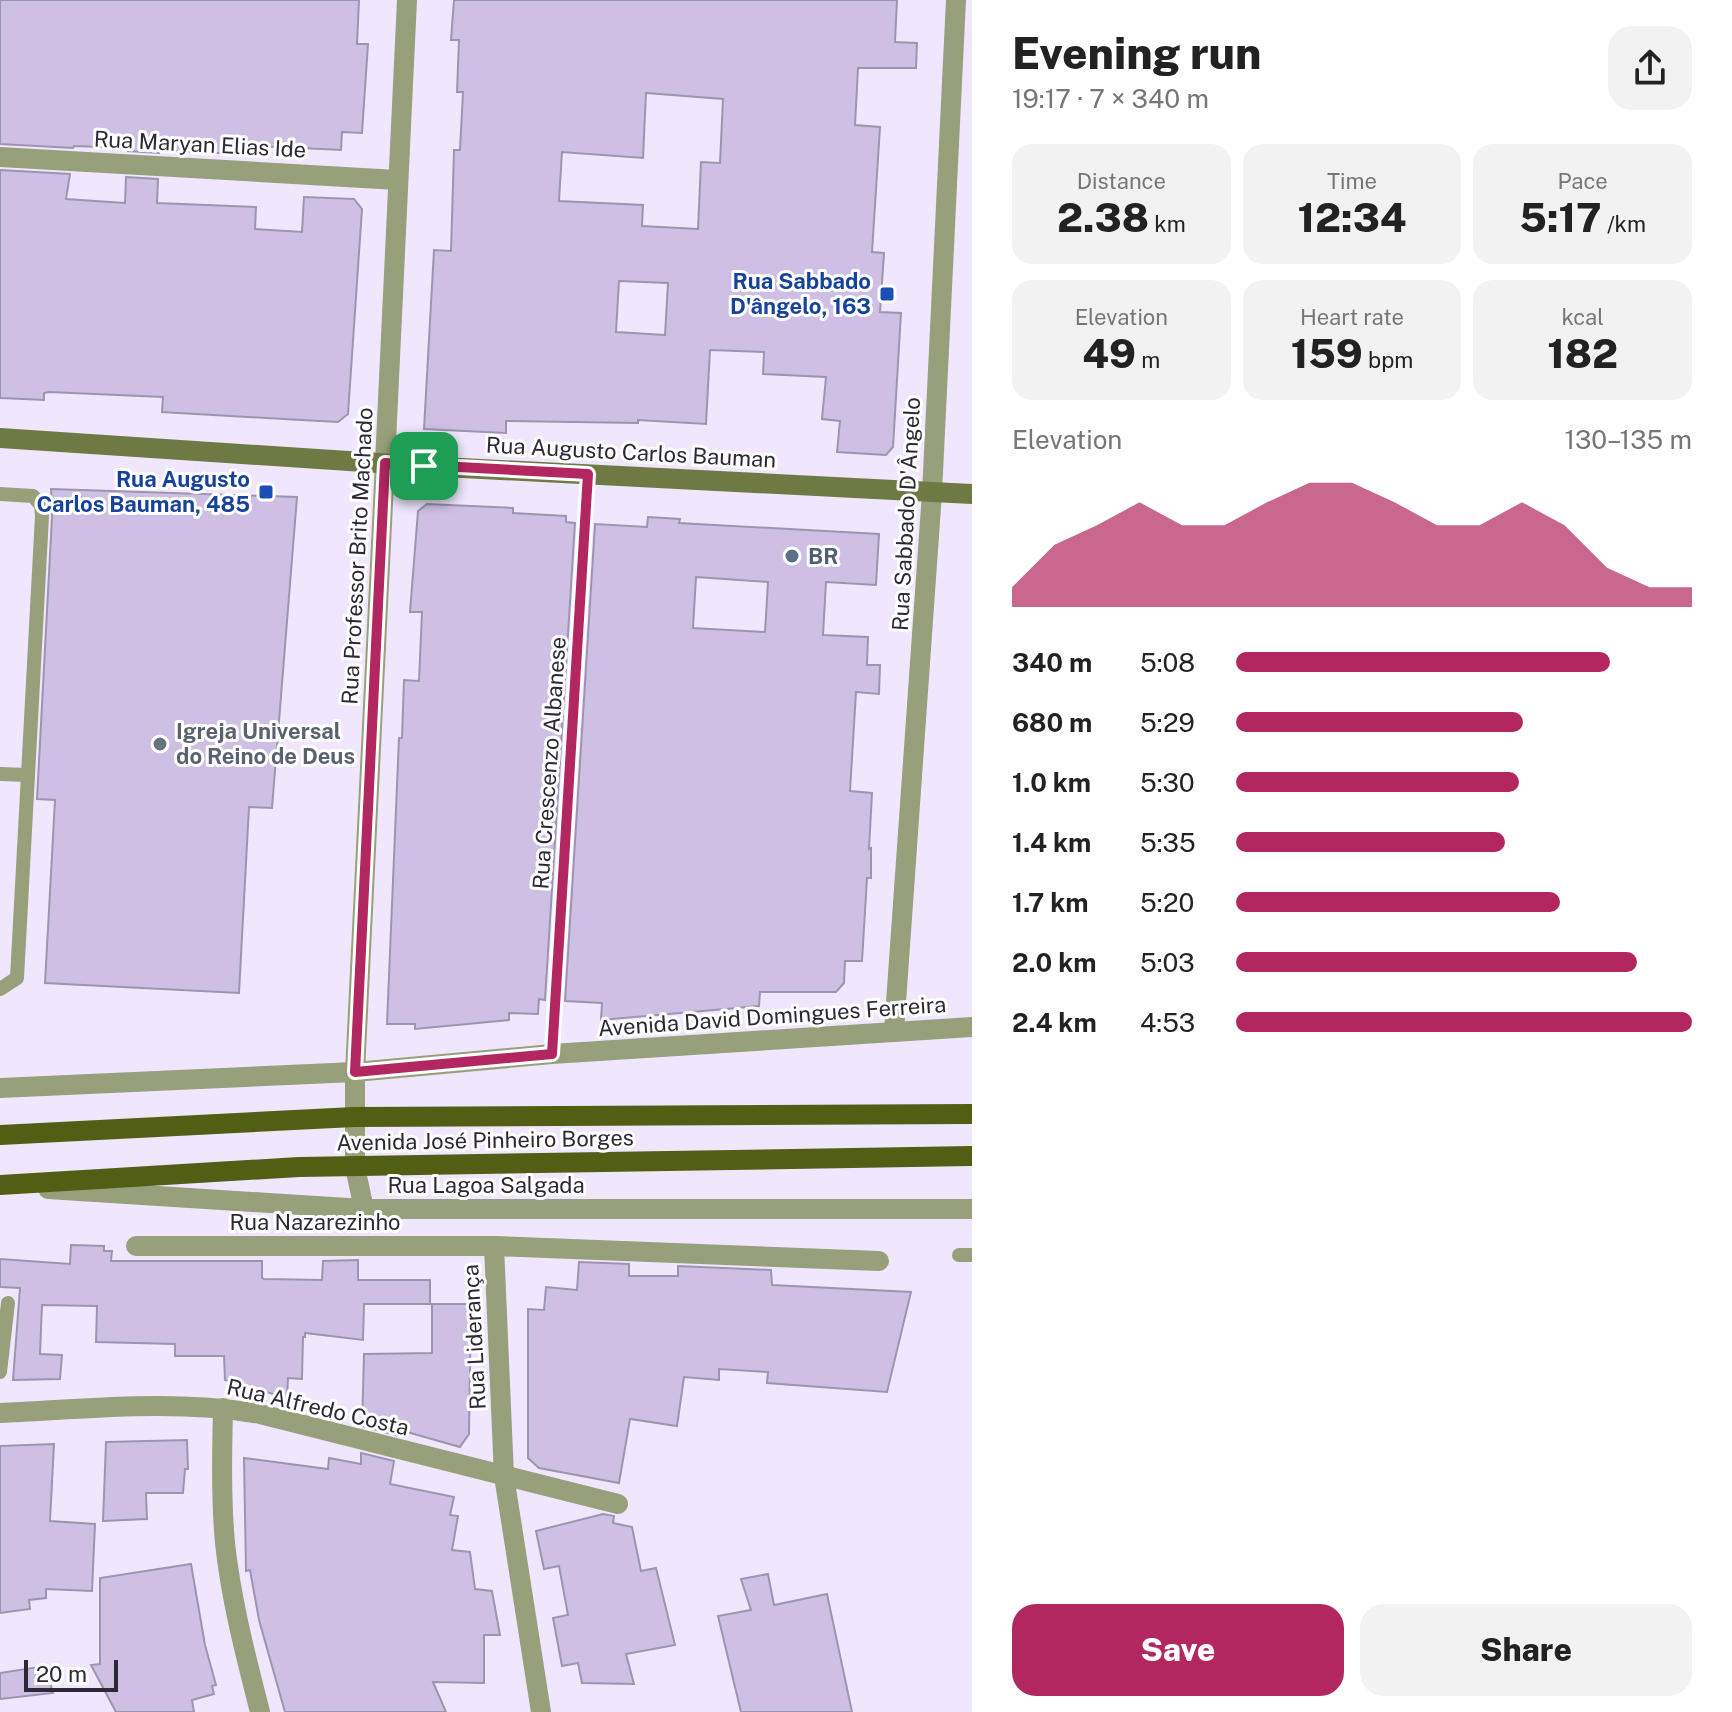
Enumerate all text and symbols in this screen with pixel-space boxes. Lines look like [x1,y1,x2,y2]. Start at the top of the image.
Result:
button: share [1608,26,1692,110]
text: Evening run [1012,27,1261,79]
text: 19:17 · 7 × 340 m [1012,83,1209,114]
street label: Rua Maryan Elias Ide [93,125,307,163]
text: Distance [1077,168,1166,194]
text: Time [1327,168,1377,194]
text: Pace [1558,168,1608,194]
text: 2.38 [1057,194,1149,241]
text: 12:34 [1297,194,1407,241]
text: 5:17 [1519,194,1602,241]
text: km [1149,211,1186,237]
text: /km [1602,211,1646,237]
place label: Rua Sabbado D'ângelo, 163 [730,268,871,319]
marker: Rua Sabbado D'ângelo, 163 [878,285,896,303]
text: Elevation [1075,304,1168,330]
text: Heart rate [1300,304,1404,330]
text: kcal [1561,304,1604,330]
text: 49 [1082,330,1136,377]
text: 159 [1291,330,1363,377]
text: 182 [1547,330,1618,377]
text: m [1136,347,1160,373]
text: bpm [1363,347,1413,373]
street label: Rua Sabbado D'Ângelo [887,396,925,632]
street label: Rua Professor Brito Machado [336,407,378,705]
text: Elevation [1012,424,1122,455]
text: 130–135 m [1564,424,1692,455]
street label: Rua Augusto Carlos Bauman [485,431,777,473]
pin [390,432,458,500]
icon: arrive [402,444,446,488]
place label: Rua Augusto Carlos Bauman, 485 [37,466,250,517]
marker: Rua Augusto Carlos Bauman, 485 [257,483,275,501]
place label: BR [808,543,839,569]
marker: BR [783,547,801,565]
street label: Rua Crescenzo Albanese [527,636,571,890]
text: 340 m [1012,647,1092,678]
text: 5:08 [1140,647,1195,678]
text: 680 m [1012,707,1092,738]
text: 5:29 [1140,707,1195,738]
place label: Igreja Universal do Reino de Deus [176,718,355,769]
marker: Igreja Universal do Reino de Deus [151,735,169,753]
text: 1.0 km [1012,767,1091,798]
text: 5:30 [1140,767,1195,798]
text: 1.4 km [1012,827,1091,858]
text: 5:35 [1140,827,1196,858]
text: 1.7 km [1012,887,1089,918]
text: 5:20 [1140,887,1194,918]
text: 2.0 km [1012,947,1097,978]
text: 5:03 [1140,947,1195,978]
street label: Avenida David Domingues Ferreira [597,991,947,1041]
text: 2.4 km [1012,1007,1097,1038]
text: 4:53 [1140,1007,1195,1038]
street label: Avenida José Pinheiro Borges [336,1124,634,1156]
street label: Rua Lagoa Salgada [387,1172,585,1198]
street label: Rua Nazarezinho [229,1209,401,1235]
street label: Rua Liderança [457,1264,491,1410]
street label: Rua Alfredo Costa [224,1373,412,1441]
button: Save [1012,1604,1344,1696]
button: Share [1360,1604,1692,1696]
scale bar [24,1656,118,1692]
text: 20 m [36,1661,87,1687]

